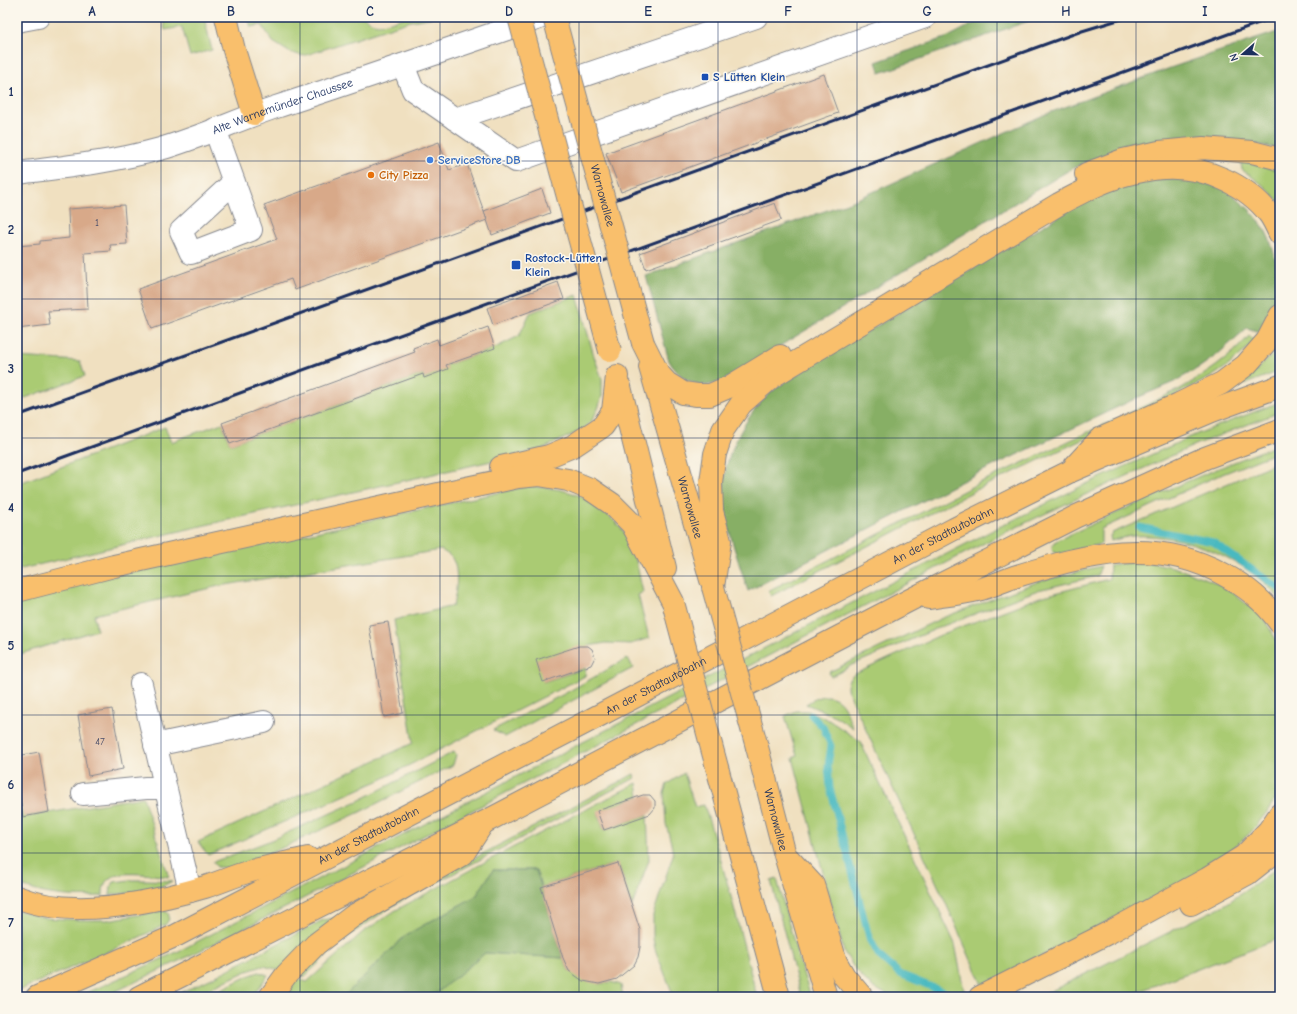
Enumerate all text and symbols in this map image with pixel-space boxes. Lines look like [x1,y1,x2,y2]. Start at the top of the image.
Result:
text: A [88,4,96,19]
text: B [227,4,235,19]
text: C [366,4,374,19]
text: D [505,4,513,19]
text: E [644,4,652,19]
text: F [784,4,792,19]
text: G [922,4,932,19]
text: H [1061,4,1071,19]
text: I [1202,4,1208,19]
north arrow [1223,34,1263,74]
text: N [1227,52,1241,63]
place label: S Lütten Klein [713,70,785,84]
marker: S Lütten Klein [700,72,710,82]
street label: Alte Warnemünder Chaussee [210,75,355,137]
text: 1 [8,84,14,99]
place label: ServiceStore DB [438,153,521,167]
marker: ServiceStore DB [425,155,435,165]
street label: Warnowallee [588,163,618,228]
place label: City Pizza [379,168,429,182]
marker: City Pizza [366,170,376,180]
house number: 1 [95,217,99,229]
text: 2 [8,222,14,237]
place label: Rostock-Lütten Klein [525,251,602,279]
marker: Rostock-Lütten Klein [510,259,522,271]
text: 3 [8,361,14,376]
street label: Warnowallee [675,475,706,540]
text: 4 [8,500,14,515]
street label: An der Stadtautobahn [890,504,996,567]
text: 5 [8,638,15,653]
street label: An der Stadtautobahn [603,653,709,718]
house number: 47 [95,736,105,748]
text: 6 [8,777,15,792]
street label: Warnowallee [761,787,791,852]
street label: An der Stadtautobahn [316,803,421,867]
text: 7 [8,915,14,930]

